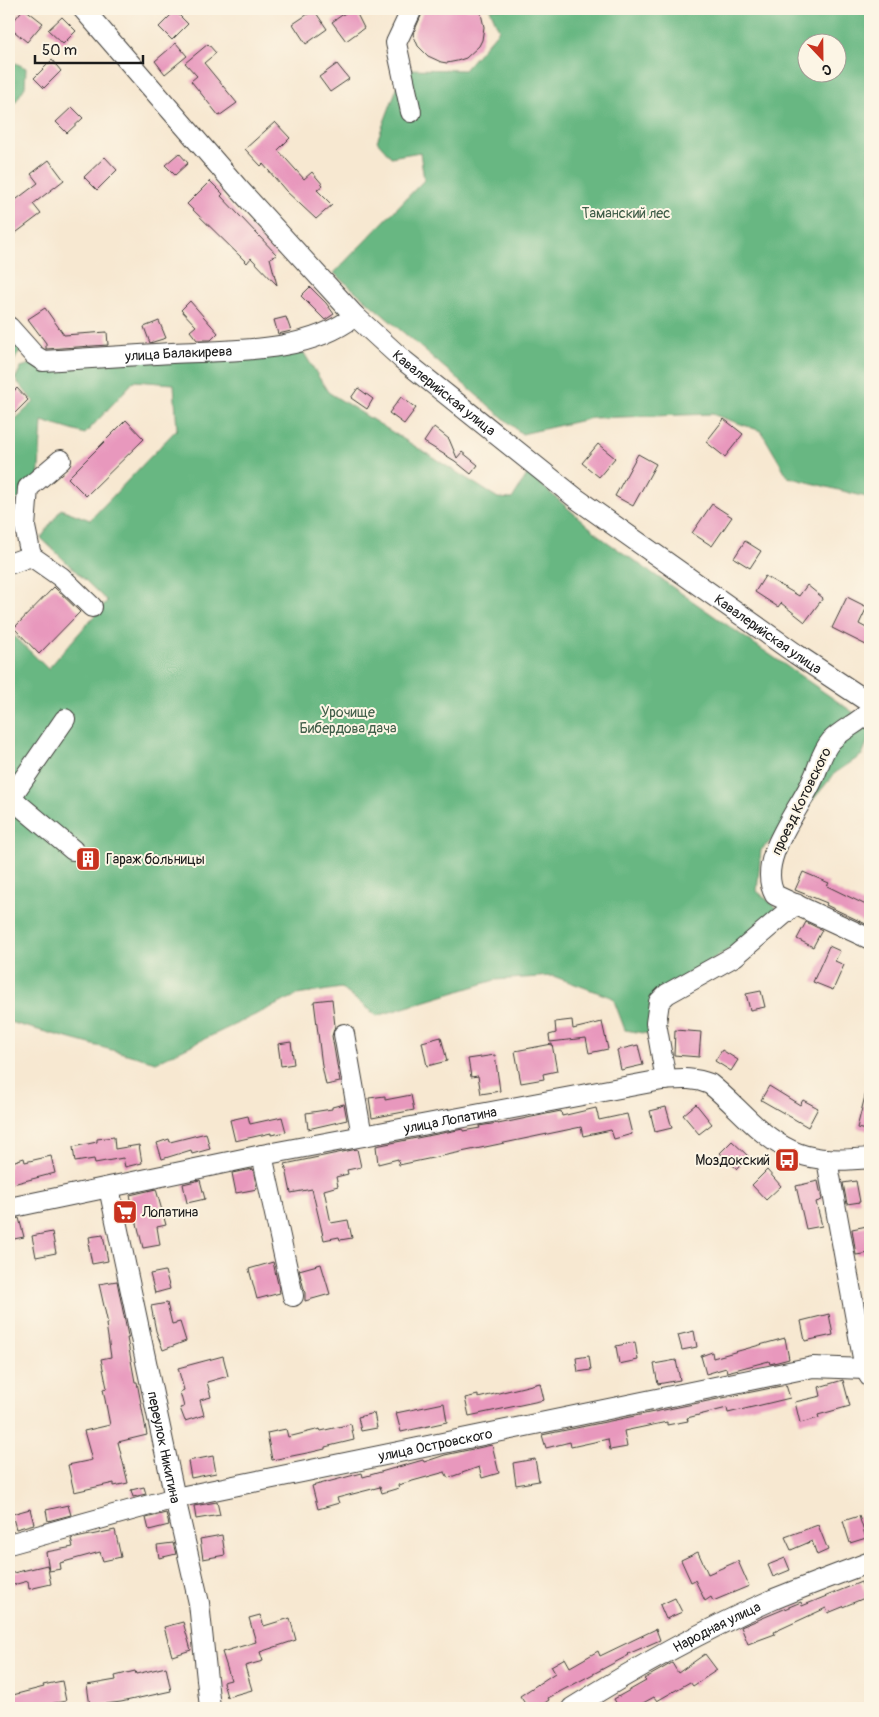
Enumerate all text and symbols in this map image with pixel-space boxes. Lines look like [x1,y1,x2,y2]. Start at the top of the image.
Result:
scale bar [35,32,142,64]
north arrow [796,32,846,82]
text: 50 m [42,41,77,60]
text: С [819,60,834,79]
park label: Таманский лес [582,205,670,222]
street label: улица Балакирева [123,343,232,365]
street label: Кавалерийская улица [389,347,499,440]
street label: Кавалерийская улица [711,591,825,678]
park label: Урочище Бибердова дача [299,704,397,737]
street label: проезд Котовского [768,744,835,858]
building icon: Гараж больницы [75,846,101,872]
place label: Гараж больницы [106,851,205,868]
street label: улица Лопатина [401,1103,498,1137]
bus stop icon: Моздокский [774,1147,800,1173]
place label: Моздокский [695,1152,770,1169]
supermarket icon: Лопатина [112,1199,138,1225]
place label: Лопатина [141,1204,198,1221]
street label: переулок Никитина [144,1390,184,1505]
street label: улица Островского [376,1425,494,1465]
street label: Народная улица [670,1598,763,1656]

